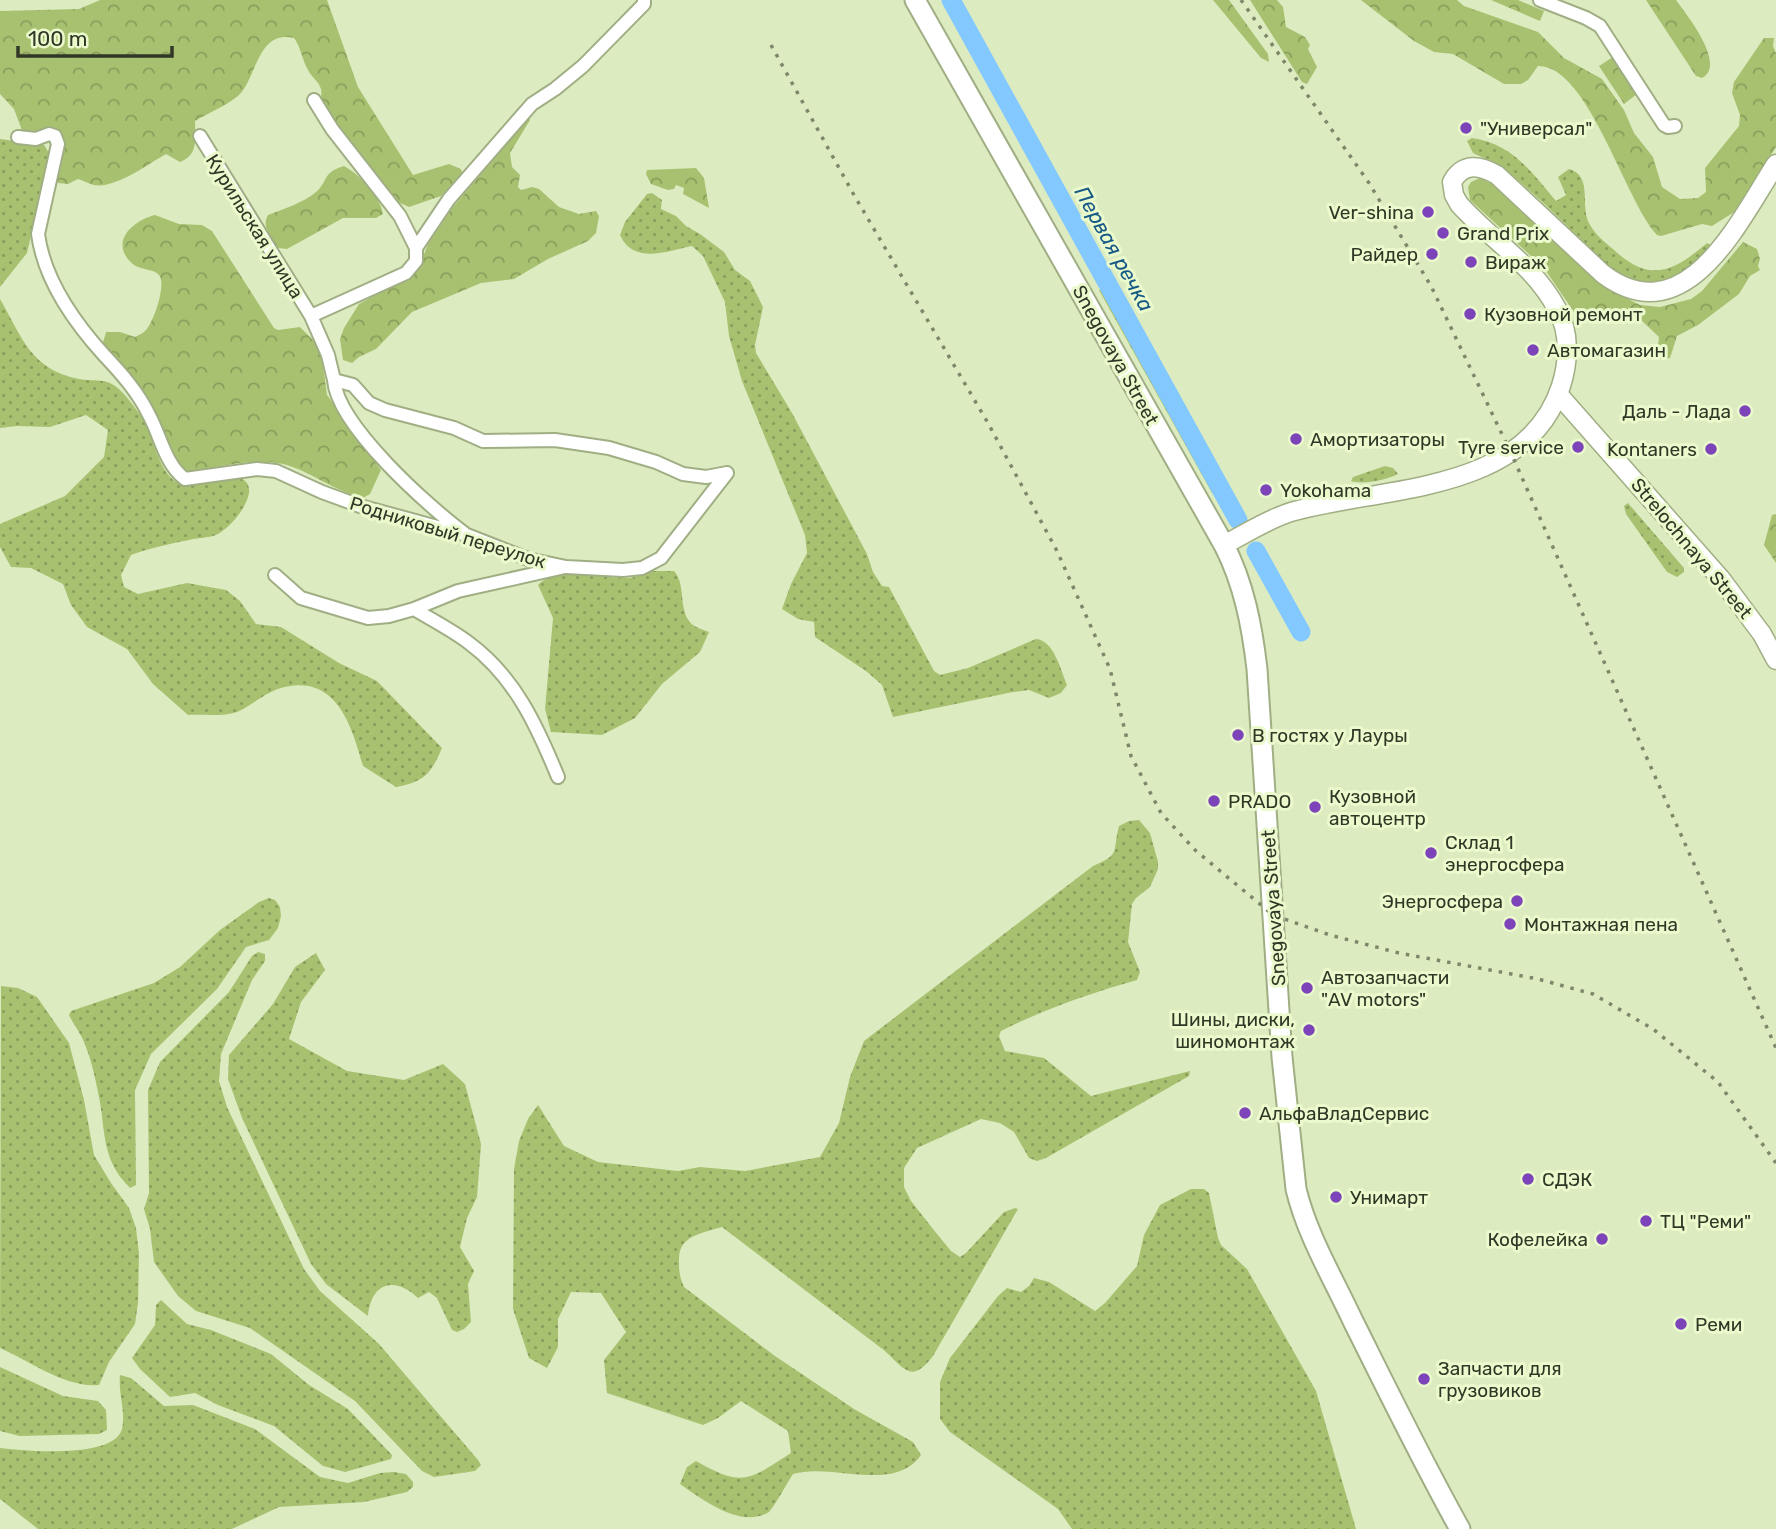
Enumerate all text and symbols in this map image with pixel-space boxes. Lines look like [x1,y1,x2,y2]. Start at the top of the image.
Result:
scale bar [18,14,172,58]
text: 100 m [28,26,87,51]
place label: "Универсал" [1480,117,1592,140]
marker: "Универсал" [1458,120,1474,136]
street label: Курильская улица [201,150,308,303]
water label: Первая речка [1070,182,1159,316]
place label: Ver-shina [1328,201,1414,224]
marker: Ver-shina [1420,204,1436,220]
place label: Grand Prix [1457,222,1549,245]
marker: Grand Prix [1435,225,1451,241]
place label: Райдер [1350,243,1418,266]
marker: Райдер [1424,246,1440,262]
place label: Вираж [1485,251,1546,274]
marker: Вираж [1463,254,1479,270]
street label: Snegovaya Street [1068,281,1164,430]
place label: Кузовной ремонт [1484,303,1643,326]
marker: Кузовной ремонт [1462,306,1478,322]
place label: Автомагазин [1547,339,1666,362]
marker: Автомагазин [1525,342,1541,358]
place label: Даль - Лада [1622,400,1731,423]
marker: Даль - Лада [1737,403,1753,419]
place label: Амортизаторы [1310,428,1445,451]
marker: Амортизаторы [1288,431,1304,447]
place label: Tyre service [1458,436,1564,459]
place label: Kontaners [1607,438,1697,461]
marker: Tyre service [1570,439,1586,455]
marker: Kontaners [1703,441,1719,457]
street label: Strelochnaya Street [1626,473,1758,624]
place label: Yokohama [1280,479,1371,502]
marker: Yokohama [1258,482,1274,498]
street label: Родниковый переулок [347,492,549,573]
place label: В гостях у Лауры [1252,724,1408,747]
marker: В гостях у Лауры [1230,727,1246,743]
place label: Кузовной автоцентр [1329,785,1426,830]
place label: PRADO [1228,790,1291,813]
marker: PRADO [1206,793,1222,809]
marker: Кузовной автоцентр [1307,799,1323,815]
street label: Snegovaya Street [1257,829,1290,987]
place label: Склад 1 энергосфера [1445,831,1565,876]
marker: Склад 1 энергосфера [1423,845,1439,861]
place label: Энергосфера [1382,890,1503,913]
marker: Энергосфера [1509,893,1525,909]
place label: Монтажная пена [1524,913,1678,936]
marker: Монтажная пена [1502,916,1518,932]
place label: Автозапчасти "AV motors" [1321,966,1449,1011]
marker: Автозапчасти "AV motors" [1299,980,1315,996]
place label: Шины, диски, шиномонтаж [1171,1008,1295,1053]
marker: Шины, диски, шиномонтаж [1301,1022,1317,1038]
place label: АльфаВладСервис [1259,1102,1429,1125]
marker: АльфаВладСервис [1237,1105,1253,1121]
place label: СДЭК [1542,1168,1592,1191]
marker: СДЭК [1520,1171,1536,1187]
place label: Унимарт [1350,1186,1428,1209]
marker: Унимарт [1328,1189,1344,1205]
place label: ТЦ "Реми" [1660,1210,1751,1233]
marker: ТЦ "Реми" [1638,1213,1654,1229]
place label: Кофелейка [1487,1228,1588,1251]
marker: Кофелейка [1594,1231,1610,1247]
place label: Реми [1695,1313,1742,1336]
marker: Реми [1673,1316,1689,1332]
place label: Запчасти для грузовиков [1438,1357,1562,1402]
marker: Запчасти для грузовиков [1416,1371,1432,1387]

